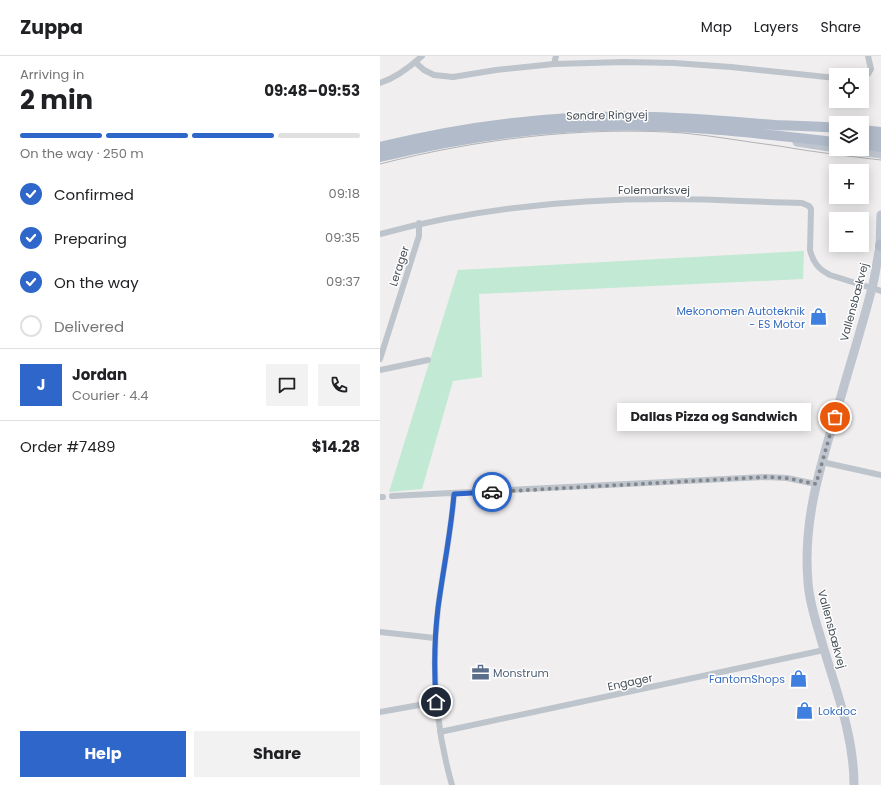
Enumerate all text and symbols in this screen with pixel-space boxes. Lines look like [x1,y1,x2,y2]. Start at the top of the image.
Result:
text: Zuppa [20,14,83,41]
text: Map [701,17,732,37]
text: Layers [754,17,798,37]
text: Share [820,17,861,37]
text: Arriving in [20,65,84,84]
map controls [829,68,869,252]
button: locate [829,68,869,108]
text: 09:48–09:53 [264,80,360,101]
text: 2 min [20,82,93,118]
street label: Søndre Ringvej [566,106,648,124]
button: layers [829,116,869,156]
text: On the way · 250 m [20,144,144,163]
button: + [829,164,869,204]
street label: Folemarksvej [618,182,690,198]
icon: check [20,183,42,205]
text: Confirmed [54,184,134,205]
text: 09:18 [329,184,360,203]
button: − [829,212,869,252]
icon: check [20,227,42,249]
text: Preparing [54,228,127,249]
text: 09:35 [325,228,360,247]
street label: Lerager [385,244,413,288]
street label: Vallensbækvej [836,261,872,343]
icon: check [20,271,42,293]
text: On the way [54,272,139,293]
text: 09:37 [326,272,360,291]
place label: Mekonomen Autoteknik - ES Motor [676,303,805,332]
shop icon: Mekonomen Autoteknik - ES Motor [808,307,828,327]
text: Delivered [54,316,124,337]
text: Jordan [72,364,127,385]
button: chat [266,364,308,406]
button: phone [318,364,360,406]
text: J [37,374,45,395]
text: Courier · 4.4 [72,386,148,405]
pin [818,400,852,434]
callout: Dallas Pizza og Sandwich [617,403,811,431]
icon: bag [824,406,846,428]
text: Dallas Pizza og Sandwich [630,407,798,426]
text: Order #7489 [20,436,116,457]
text: $14.28 [312,436,360,457]
courier [472,472,512,512]
icon: car [481,481,503,503]
street label: Vallensbækvej [814,588,850,670]
office icon: Monstrum [470,663,490,683]
place label: Monstrum [493,665,549,681]
street label: Engager [606,669,654,695]
shop icon: FantomShops [788,669,808,689]
place label: FantomShops [709,671,785,687]
pin [419,685,453,719]
icon: home [425,691,447,713]
shop icon: Lokdoc [795,701,815,721]
place label: Lokdoc [818,703,857,719]
button: Help [20,731,186,777]
button: Share [194,731,360,777]

